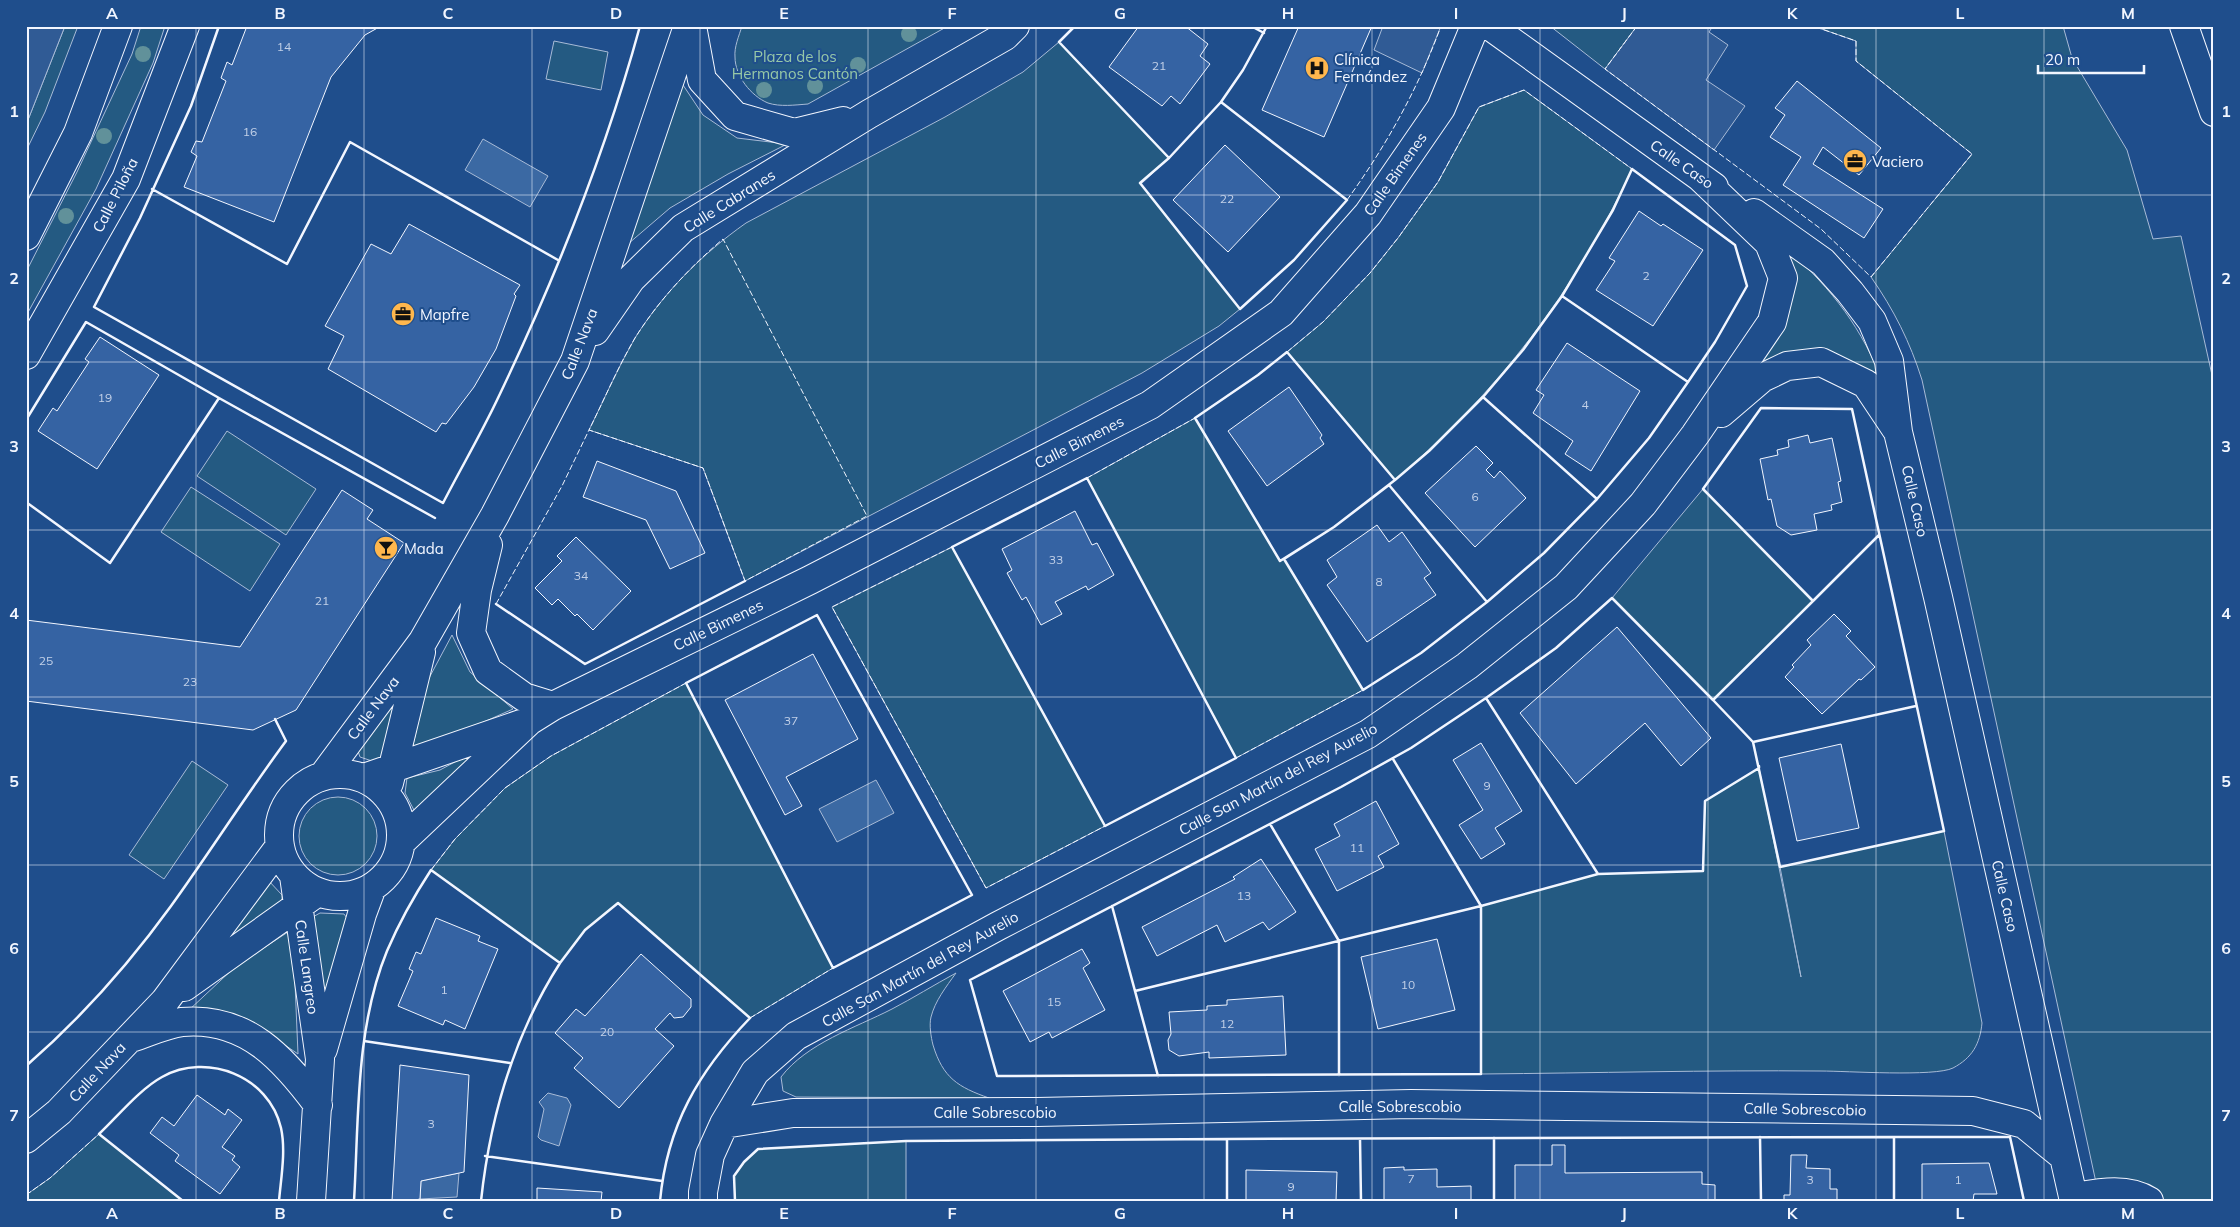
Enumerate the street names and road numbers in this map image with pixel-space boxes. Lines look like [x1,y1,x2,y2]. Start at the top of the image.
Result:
street label: Calle Bimenes [1359,129,1431,219]
street label: Calle Caso [1647,135,1717,193]
street label: Calle Piloña [88,154,142,236]
street label: Calle Cabranes [679,165,779,237]
street label: Calle Nava [557,305,601,383]
street label: Calle Bimenes [1031,411,1127,473]
street label: Calle Caso [1898,463,1932,539]
street label: Calle Bimenes [670,595,766,655]
street label: Calle Nava [343,672,403,744]
street label: Calle San Martín del Rey Aurelio [1175,718,1381,840]
street label: Calle Caso [1988,858,2022,934]
street label: Calle San Martín del Rey Aurelio [818,907,1022,1031]
street label: Calle Langreo [291,918,323,1016]
street label: Calle Nava [64,1038,130,1106]
street label: Calle Sobrescobio [1338,1097,1462,1116]
street label: Calle Sobrescobio [1743,1098,1867,1120]
street label: Calle Sobrescobio [933,1103,1057,1122]

